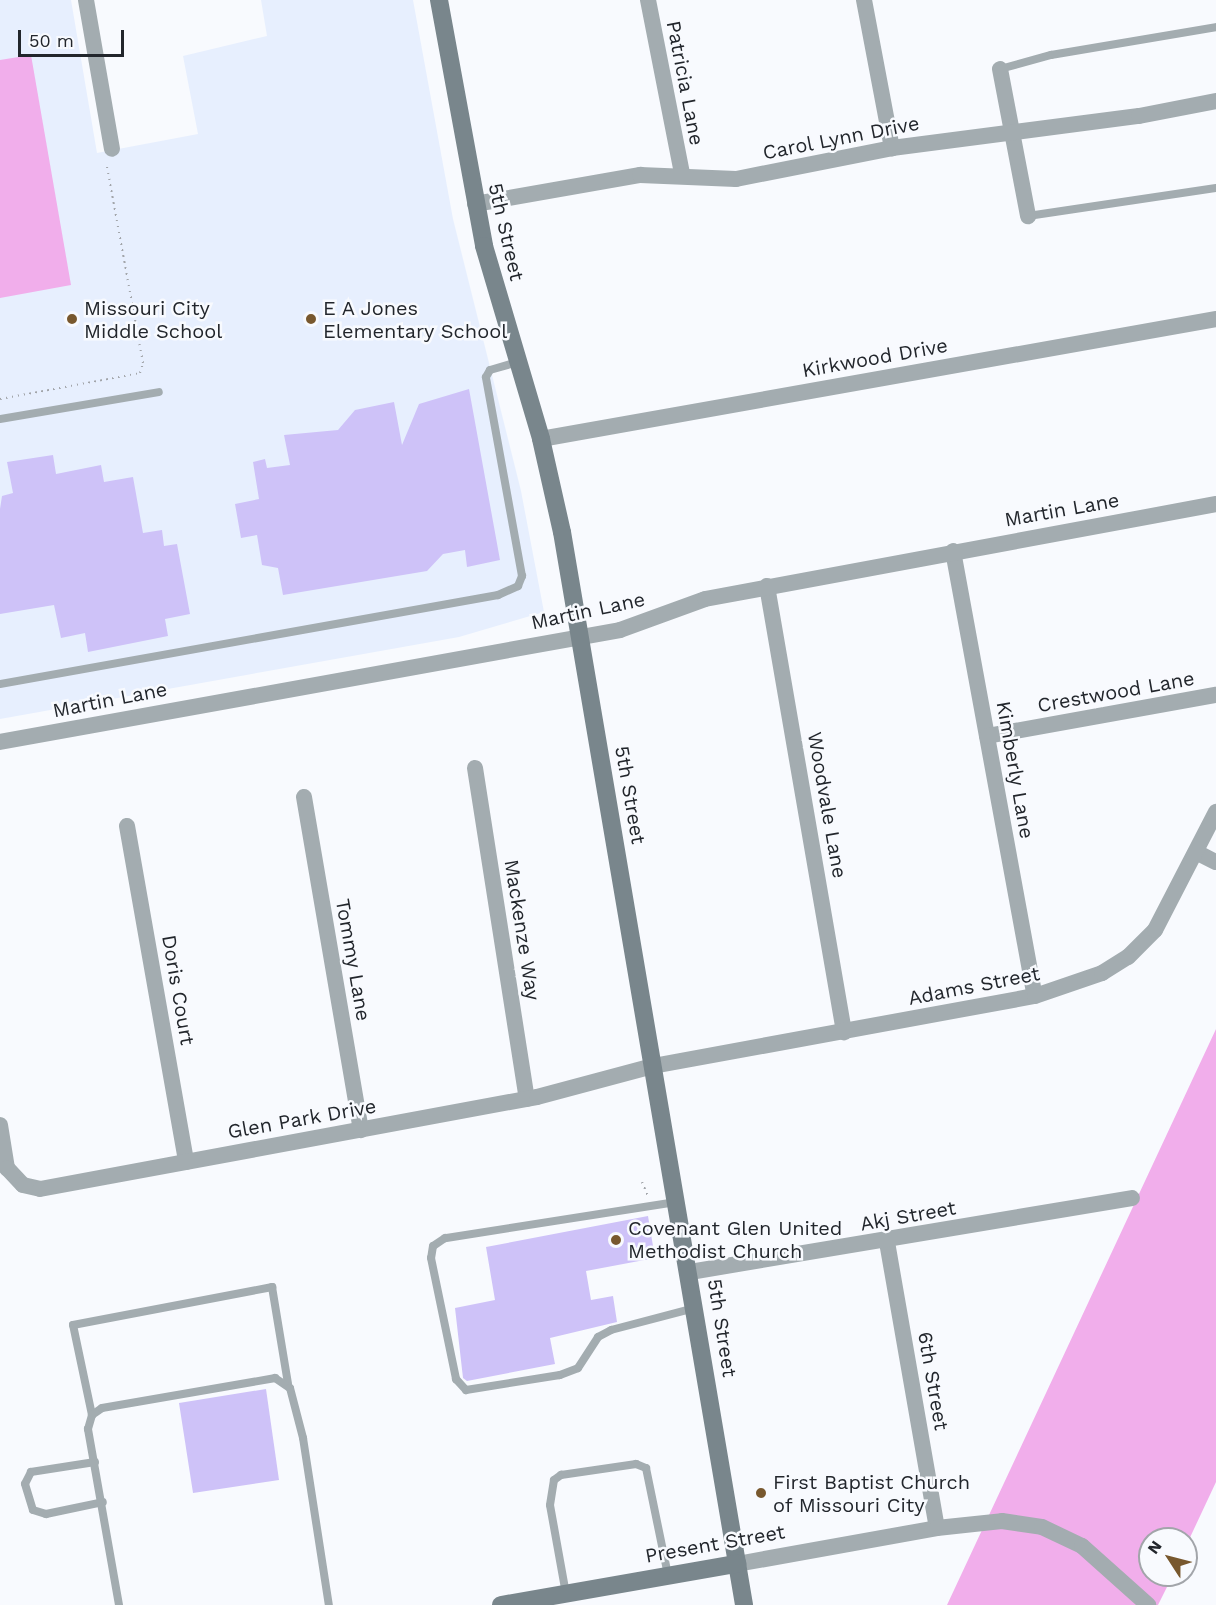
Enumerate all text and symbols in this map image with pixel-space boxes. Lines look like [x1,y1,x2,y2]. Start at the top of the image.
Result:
scale bar [21,18,128,56]
street label: Patricia Lane [661,18,709,148]
text: 50 m [29,30,74,51]
street label: Carol Lynn Drive [760,111,922,165]
street label: 5th Street [483,181,529,283]
place label: Missouri City Middle School [84,296,222,343]
place label: E A Jones Elementary School [323,296,508,343]
marker: Missouri City Middle School [65,312,79,326]
marker: E A Jones Elementary School [304,312,318,326]
street label: Kirkwood Drive [800,333,950,383]
street label: Martin Lane [1003,488,1121,532]
street label: Martin Lane [529,587,647,635]
street label: Crestwood Lane [1036,666,1196,718]
street label: Martin Lane [51,677,169,723]
street label: Kimberly Lane [991,699,1039,841]
street label: Woodvale Lane [802,730,852,880]
street label: 5th Street [610,744,650,846]
street label: Mackenze Way [499,858,545,1002]
street label: Tommy Lane [330,897,376,1023]
street label: Doris Court [157,933,199,1047]
street label: Adams Street [906,961,1042,1011]
street label: Glen Park Drive [226,1094,378,1144]
street label: Akj Street [858,1196,958,1236]
place label: Covenant Glen United Methodist Church [628,1216,842,1263]
marker: Covenant Glen United Methodist Church [609,1233,623,1247]
street label: 5th Street [702,1277,742,1379]
street label: 6th Street [913,1330,953,1432]
place label: First Baptist Church of Missouri City [773,1470,970,1517]
marker: First Baptist Church of Missouri City [754,1486,768,1500]
street label: Present Street [643,1520,787,1568]
north arrow [1138,1527,1198,1587]
text: N [1143,1537,1166,1558]

